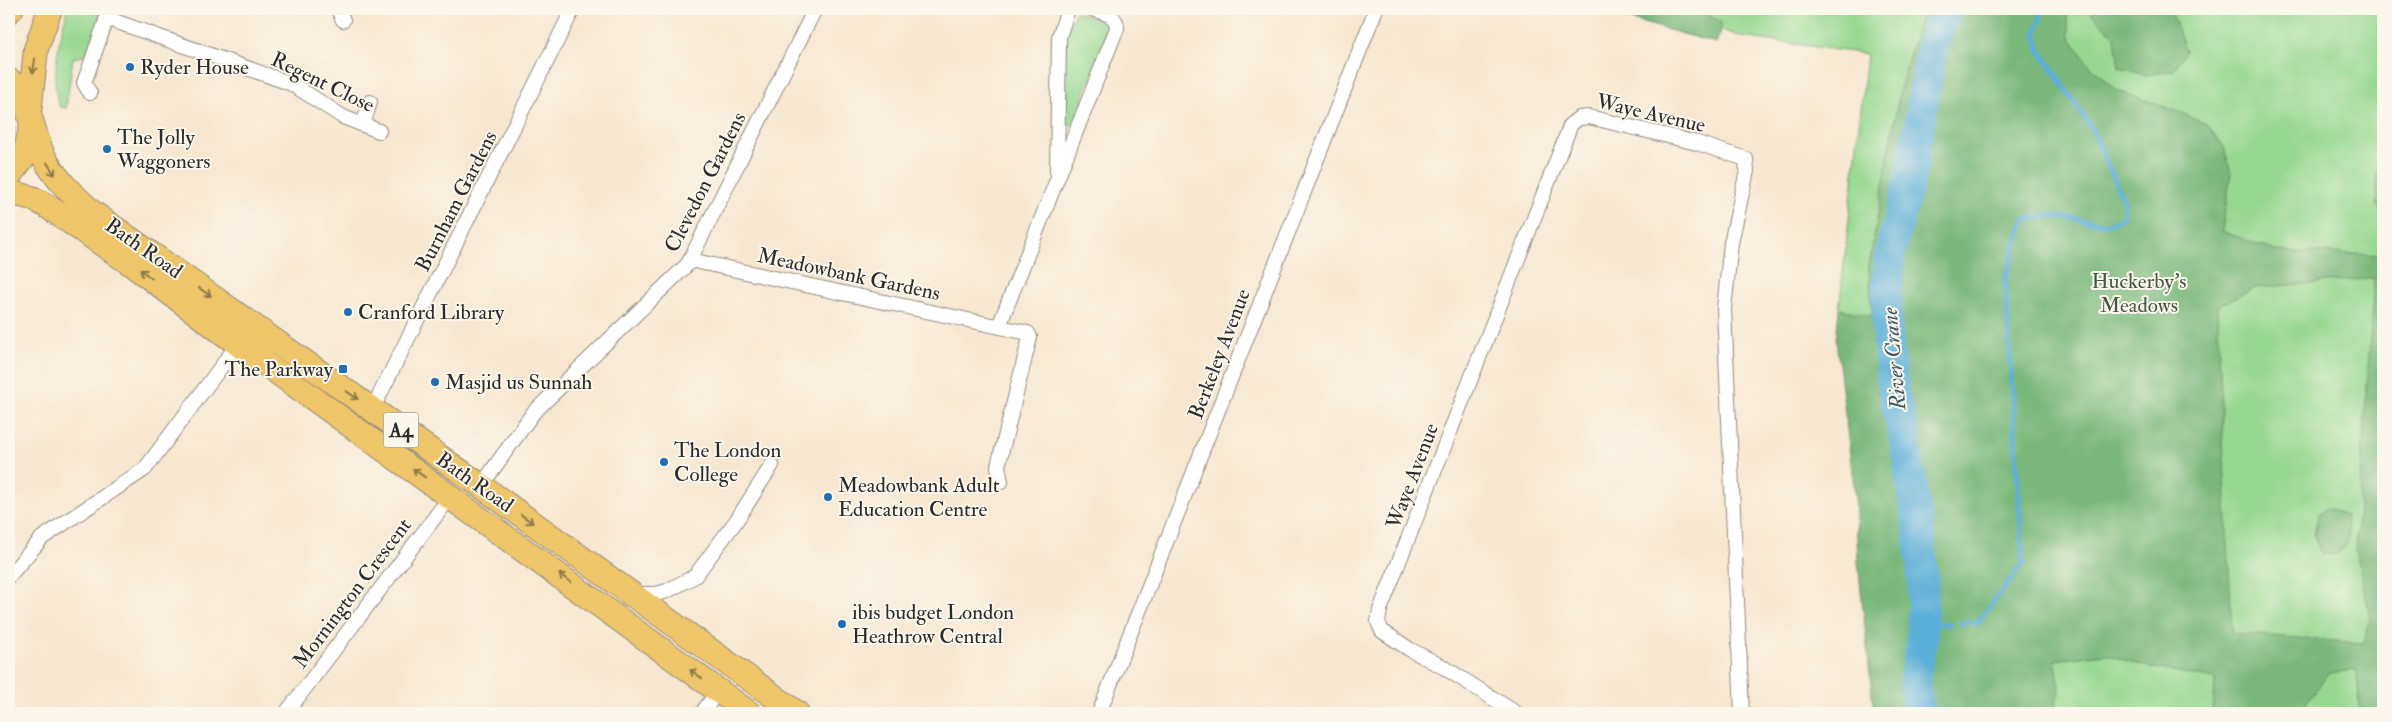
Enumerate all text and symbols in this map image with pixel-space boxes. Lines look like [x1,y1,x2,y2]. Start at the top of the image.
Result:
street label: Regent Close [267,46,379,119]
place label: Ryder House [140,54,249,81]
one-way arrow [29,58,39,74]
marker: Ryder House [124,61,136,73]
street label: Waye Avenue [1593,88,1708,139]
street label: Clevedon Gardens [658,108,752,257]
place label: The Jolly Waggoners [116,124,211,175]
street label: Burnham Gardens [409,126,504,276]
marker: The Jolly Waggoners [101,143,113,155]
one-way arrow [46,162,56,176]
street label: Bath Road [100,212,188,285]
street label: Meadowbank Gardens [755,242,943,307]
park label: Huckerby's Meadows [2092,268,2186,319]
one-way arrow [140,269,153,280]
street label: Berkeley Avenue [1182,285,1257,423]
one-way arrow [198,287,212,297]
place label: Cranford Library [358,299,505,326]
marker: Cranford Library [342,306,354,318]
water label: River Crane [1876,306,1913,412]
place label: The Parkway [225,356,334,383]
marker: The Parkway [337,363,349,375]
place label: Masjid us Sunnah [445,369,592,396]
marker: Masjid us Sunnah [429,376,441,388]
one-way arrow [345,390,358,401]
road number: A4 [384,412,418,448]
street label: Waye Avenue [1380,419,1445,534]
place label: The London College [674,437,781,488]
street label: Bath Road [431,446,519,519]
marker: The London College [658,456,670,468]
one-way arrow [412,468,426,478]
place label: Meadowbank Adult Education Centre [838,472,1000,523]
marker: Meadowbank Adult Education Centre [822,491,834,503]
street label: Mornington Crescent [287,513,418,674]
one-way arrow [520,514,533,525]
one-way arrow [559,573,572,584]
place label: ibis budget London Heathrow Central [852,599,1014,650]
marker: ibis budget London Heathrow Central [836,618,848,630]
one-way arrow [689,669,703,679]

